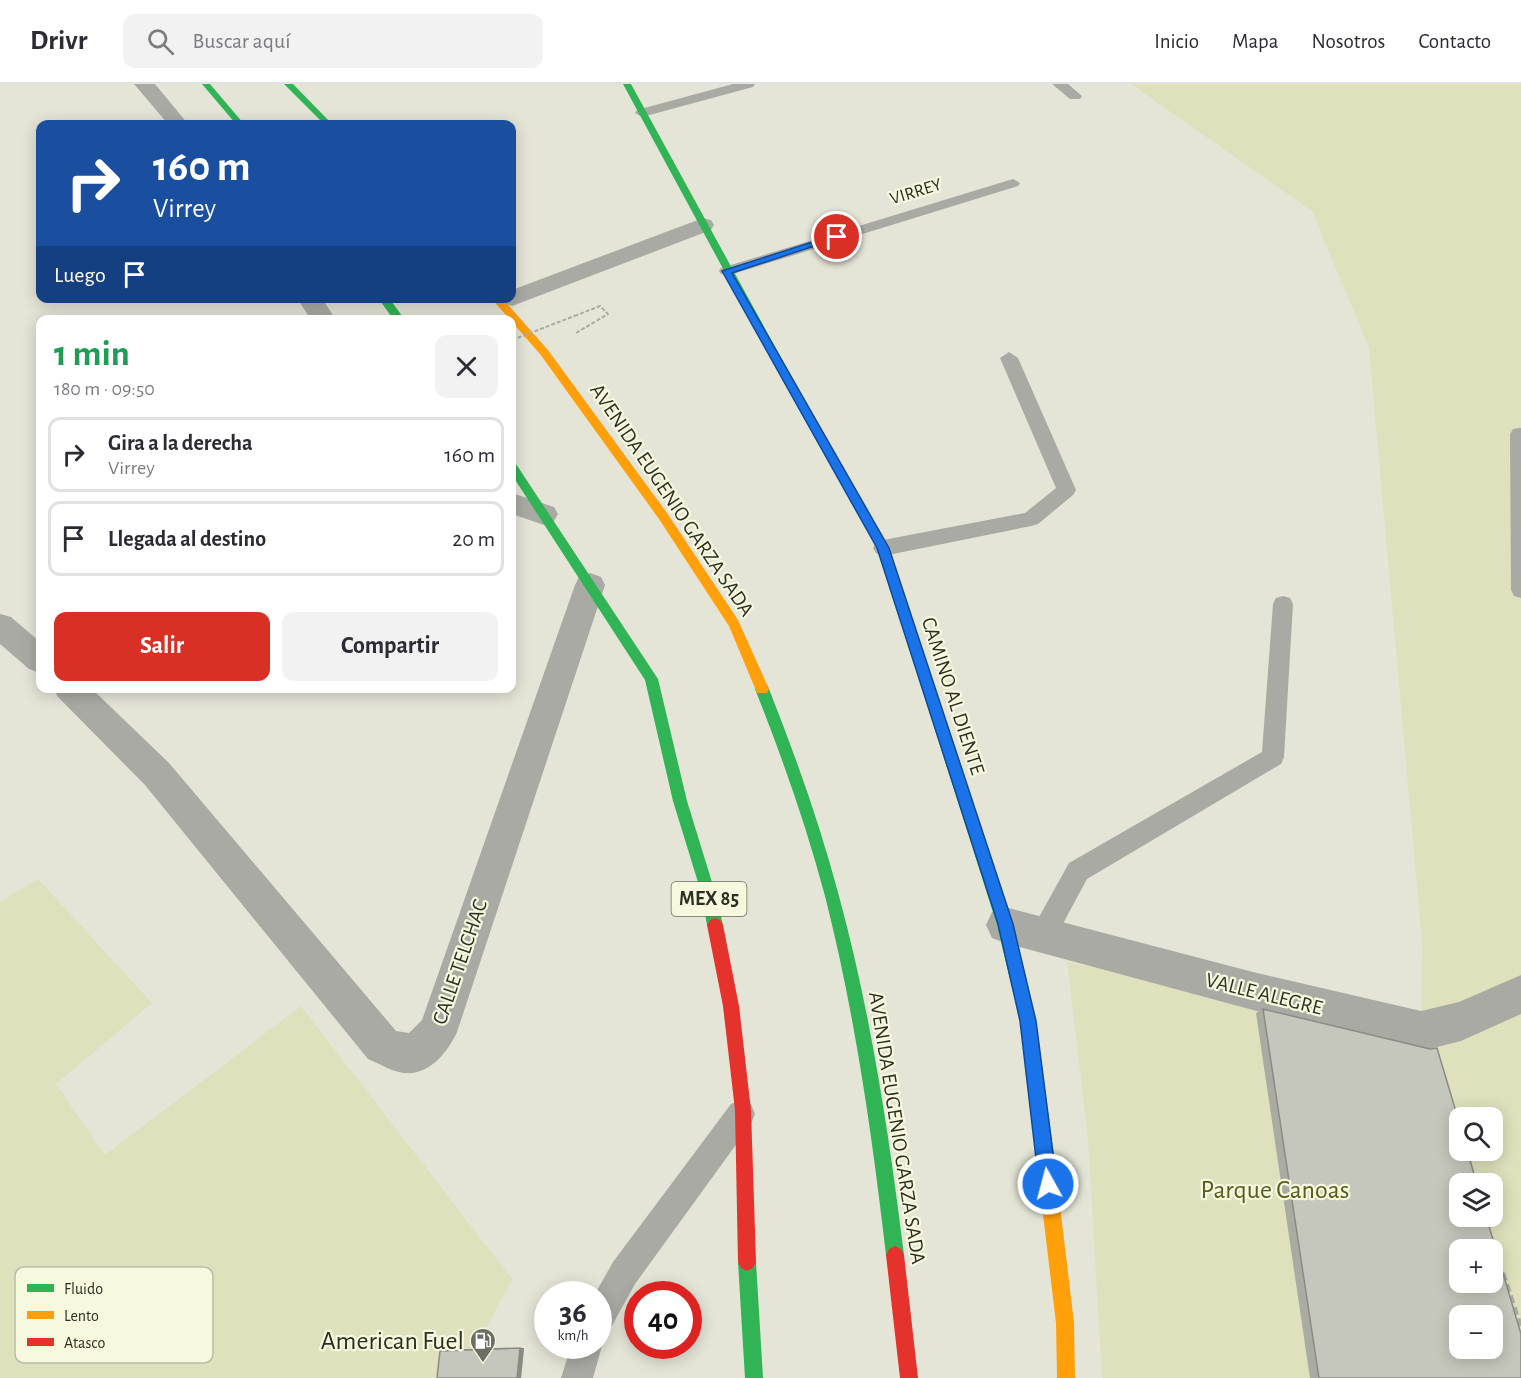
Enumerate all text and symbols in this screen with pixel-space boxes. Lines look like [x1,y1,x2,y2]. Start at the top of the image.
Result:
search box [123,14,543,68]
icon: search [144,25,177,58]
text: Drivr [30,27,87,55]
text: Buscar aquí [192,30,291,52]
text: Inicio [1154,31,1199,52]
text: Mapa [1232,31,1279,52]
text: Nosotros [1312,31,1385,52]
text: Contacto [1418,31,1491,52]
icon: right [54,144,132,222]
text: 160 m [153,146,251,188]
street label: VIRREY [888,175,945,208]
text: Virrey [153,195,216,222]
pin [811,211,862,262]
icon: arrive [820,220,853,253]
icon: arrive [118,258,151,291]
text: Luego [54,264,106,286]
button: close [435,335,498,398]
text: 1 min [54,336,130,372]
text: 180 m · 09:50 [54,379,155,399]
street label: AVENIDA EUGENIO GARZA SADA [586,380,758,620]
text: Gira a la derecha [108,432,253,454]
icon: right [57,438,90,471]
text: 160 m [444,444,495,466]
text: Virrey [108,458,155,478]
icon: arrive [57,522,90,555]
text: Llegada al destino [108,528,266,550]
text: 20 m [452,528,495,550]
button: Salir [54,612,270,681]
button: Compartir [282,612,498,681]
street label: CAMINO AL DIENTE [918,615,988,777]
road number: MEX 85 [672,882,746,916]
street label: CALLE TELCHAC [429,897,491,1027]
street label: VALLE ALEGRE [1203,969,1325,1019]
street label: AVENIDA EUGENIO GARZA SADA [865,990,929,1266]
map controls [1449,1107,1503,1359]
button: search [1449,1107,1503,1161]
position arrow [1016,1152,1080,1216]
button: layers [1449,1173,1503,1227]
park label: Parque Canoas [1201,1177,1349,1203]
button: + [1449,1239,1503,1293]
legend [15,1267,213,1363]
text: Fluido [64,1281,103,1297]
speed limit sign: 40 [624,1281,702,1359]
text: 36 [559,1298,587,1328]
button: − [1449,1305,1503,1359]
text: Lento [64,1308,99,1324]
fuel station icon: American Fuel [468,1326,498,1364]
place label: American Fuel [321,1328,464,1354]
text: km/h [558,1328,588,1343]
text: Atasco [64,1335,106,1351]

